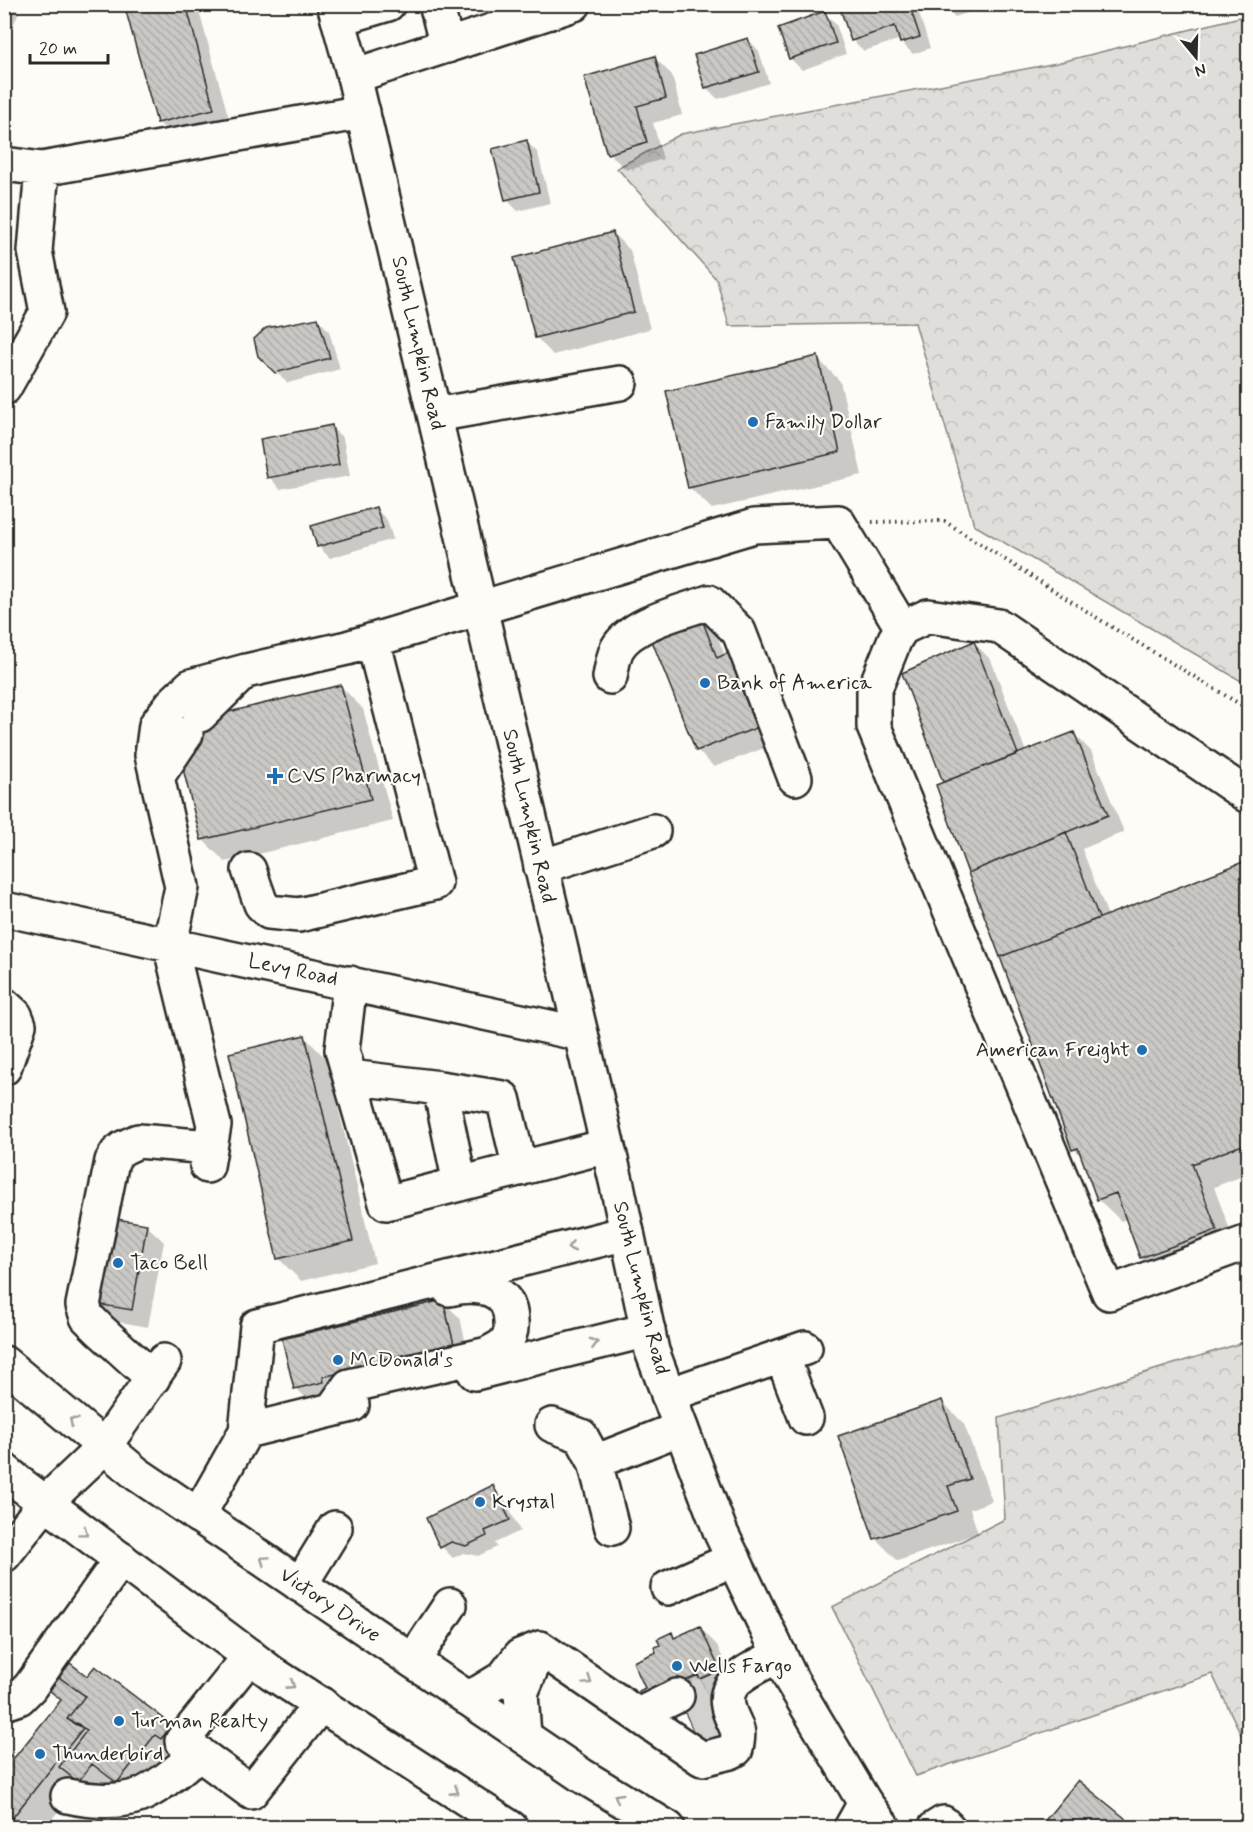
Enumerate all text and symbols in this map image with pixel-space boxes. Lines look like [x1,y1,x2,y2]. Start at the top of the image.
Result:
scale bar [30,27,108,65]
north arrow [1166,27,1226,87]
text: 20 m [39,37,77,61]
text: N [1192,58,1209,81]
street label: South Lumpkin Road [384,253,452,433]
place label: Family Dollar [765,408,882,436]
marker: Family Dollar [746,415,760,429]
place label: Bank of America [717,669,872,697]
marker: Bank of America [698,676,712,690]
street label: South Lumpkin Road [495,726,563,906]
place label: CVS Pharmacy [287,762,421,790]
marker: CVS Pharmacy [268,769,282,783]
street label: Levy Road [246,947,340,993]
place label: American Freight [976,1036,1130,1064]
marker: American Freight [1135,1043,1149,1057]
street label: South Lumpkin Road [606,1198,676,1378]
one-way arrow [566,1239,576,1252]
place label: Taco Bell [130,1249,208,1277]
marker: Taco Bell [111,1256,125,1270]
one-way arrow [589,1338,599,1351]
place label: McDonald's [350,1346,453,1374]
marker: McDonald's [331,1353,345,1367]
one-way arrow [69,1417,80,1428]
place label: Krystal [492,1488,555,1516]
marker: Krystal [473,1495,487,1509]
one-way arrow [77,1525,88,1536]
one-way arrow [260,1556,271,1567]
street label: Victory Drive [274,1561,386,1649]
place label: Wells Fargo [689,1652,792,1680]
marker: Wells Fargo [670,1659,684,1673]
one-way arrow [581,1674,592,1685]
one-way arrow [285,1678,295,1690]
place label: Turman Realty [131,1707,268,1735]
marker: Turman Realty [112,1714,126,1728]
place label: Thunderbird [52,1740,163,1768]
marker: Thunderbird [33,1747,47,1761]
one-way arrow [449,1784,459,1796]
one-way arrow [614,1793,624,1805]

